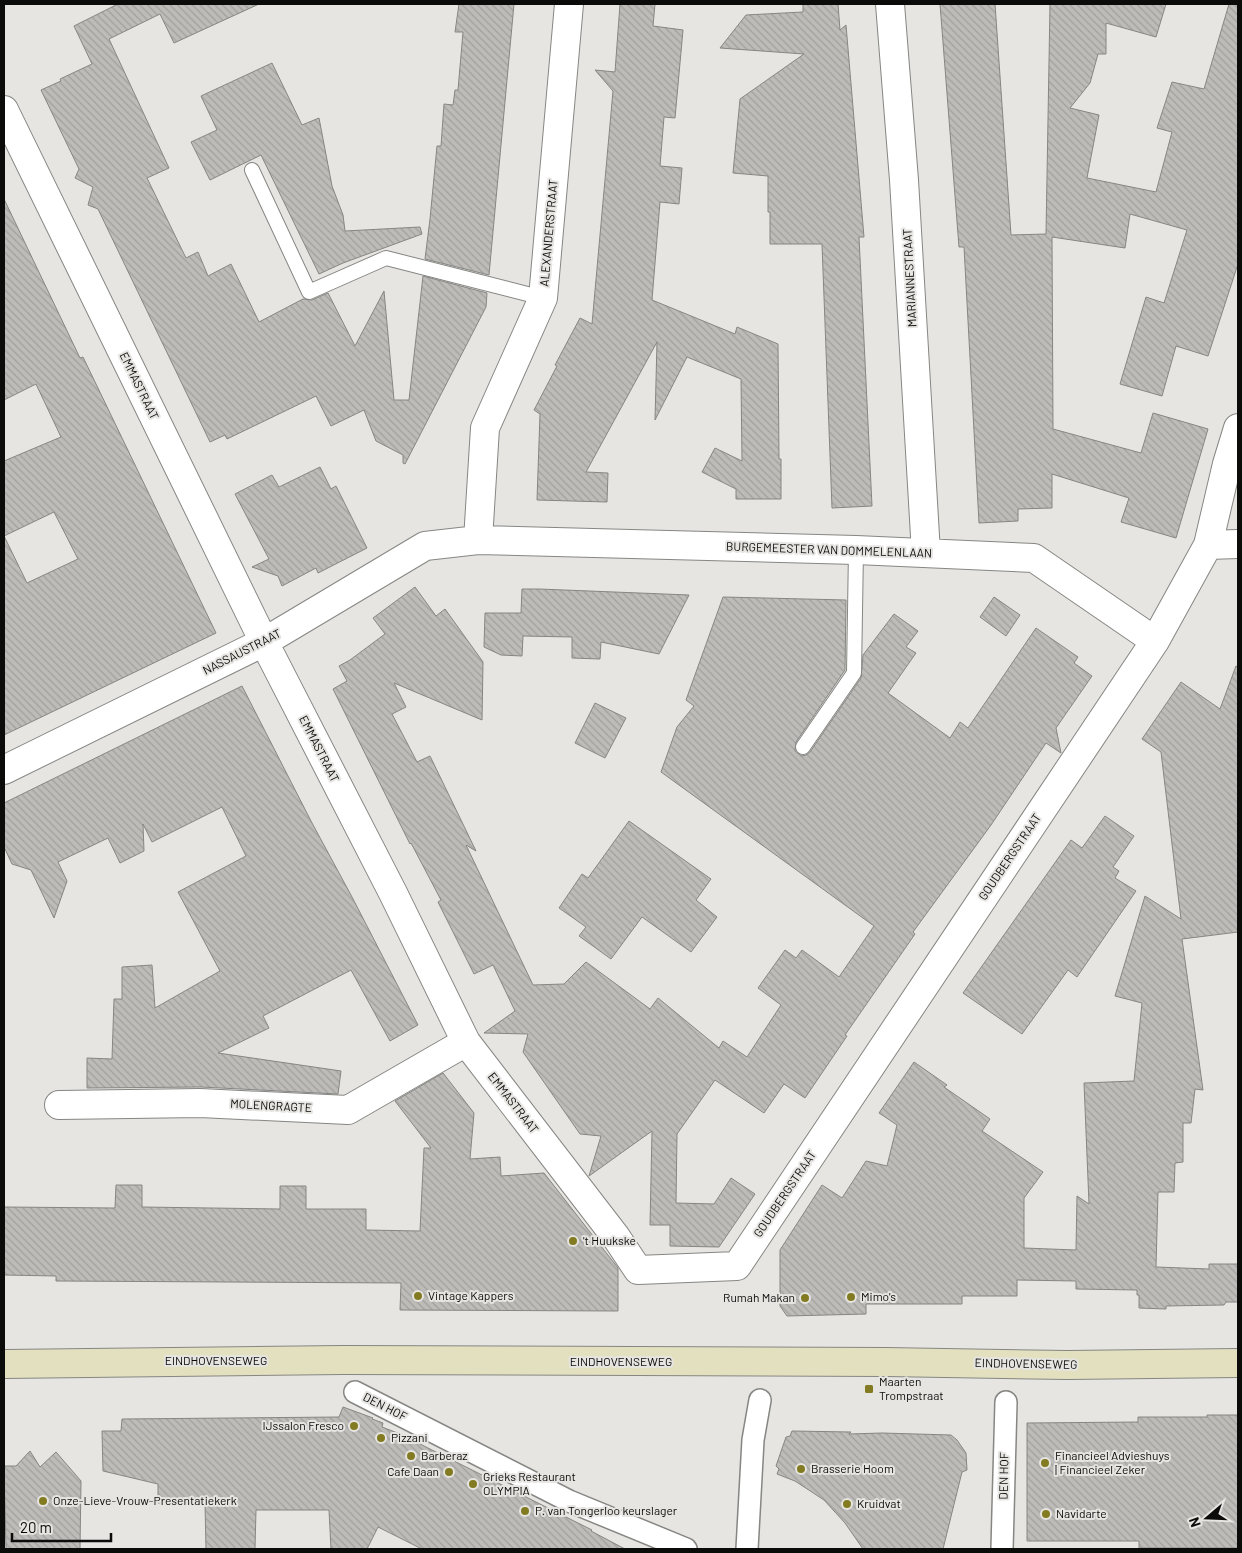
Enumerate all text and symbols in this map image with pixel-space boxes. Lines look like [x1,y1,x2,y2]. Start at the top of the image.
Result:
street label: ALEXANDERSTRAAT [536,179,560,287]
street label: MARIANNESTRAAT [899,228,919,328]
street label: EMMASTRAAT [118,350,162,422]
street label: BURGEMEESTER VAN DOMMELENLAAN [726,538,932,560]
street label: NASSAUSTRAAT [200,625,283,677]
street label: EMMASTRAAT [297,713,343,785]
street label: GOUDBERGSTRAAT [975,810,1043,902]
street label: EMMASTRAAT [486,1069,542,1136]
street label: MOLENGRAGTE [230,1096,312,1114]
street label: GOUDBERGSTRAAT [750,1147,818,1239]
place label: 't Huukske [583,1233,636,1247]
marker: 't Huukske [567,1235,579,1247]
place label: Vintage Kappers [428,1288,514,1302]
place label: Mimo's [861,1289,896,1303]
marker: Vintage Kappers [412,1290,424,1302]
place label: Rumah Makan [723,1290,795,1304]
marker: Mimo's [845,1291,857,1303]
marker: Rumah Makan [799,1292,811,1304]
street label: EINDHOVENSEWEG [165,1353,267,1367]
street label: EINDHOVENSEWEG [570,1354,672,1368]
street label: EINDHOVENSEWEG [975,1355,1077,1371]
place label: Maarten Trompstraat [879,1374,944,1402]
marker: Maarten Trompstraat [863,1383,875,1395]
street label: DEN HOF [361,1389,410,1423]
place label: IJssalon Fresco [263,1418,344,1432]
marker: IJssalon Fresco [348,1420,360,1432]
place label: Pizzani [391,1430,428,1444]
marker: Pizzani [375,1432,387,1444]
place label: Barberaz [421,1448,468,1462]
place label: Financieel Advieshuys | Financieel Zeker [1055,1448,1170,1476]
marker: Barberaz [405,1450,417,1462]
street label: DEN HOF [996,1452,1010,1500]
marker: Financieel Advieshuys | Financieel Zeker [1039,1457,1051,1469]
place label: Brasserie Hoom [811,1461,894,1475]
marker: Brasserie Hoom [795,1463,807,1475]
place label: Cafe Daan [387,1464,439,1478]
marker: Cafe Daan [443,1466,455,1478]
place label: Grieks Restaurant OLYMPIA [483,1469,576,1497]
marker: Grieks Restaurant OLYMPIA [467,1478,479,1490]
place label: Onze-Lieve-Vrouw-Presentatiekerk [53,1493,237,1507]
north arrow [1182,1493,1232,1543]
marker: Onze-Lieve-Vrouw-Presentatiekerk [37,1495,49,1507]
place label: Kruidvat [857,1496,901,1510]
marker: Kruidvat [841,1498,853,1510]
place label: P. van Tongerloo keurslager [535,1503,678,1517]
marker: P. van Tongerloo keurslager [519,1505,531,1517]
place label: Navidarte [1056,1506,1107,1520]
marker: Navidarte [1040,1508,1052,1520]
scale bar [12,1510,111,1542]
text: N [1185,1515,1204,1530]
text: 20 m [20,1518,52,1536]

